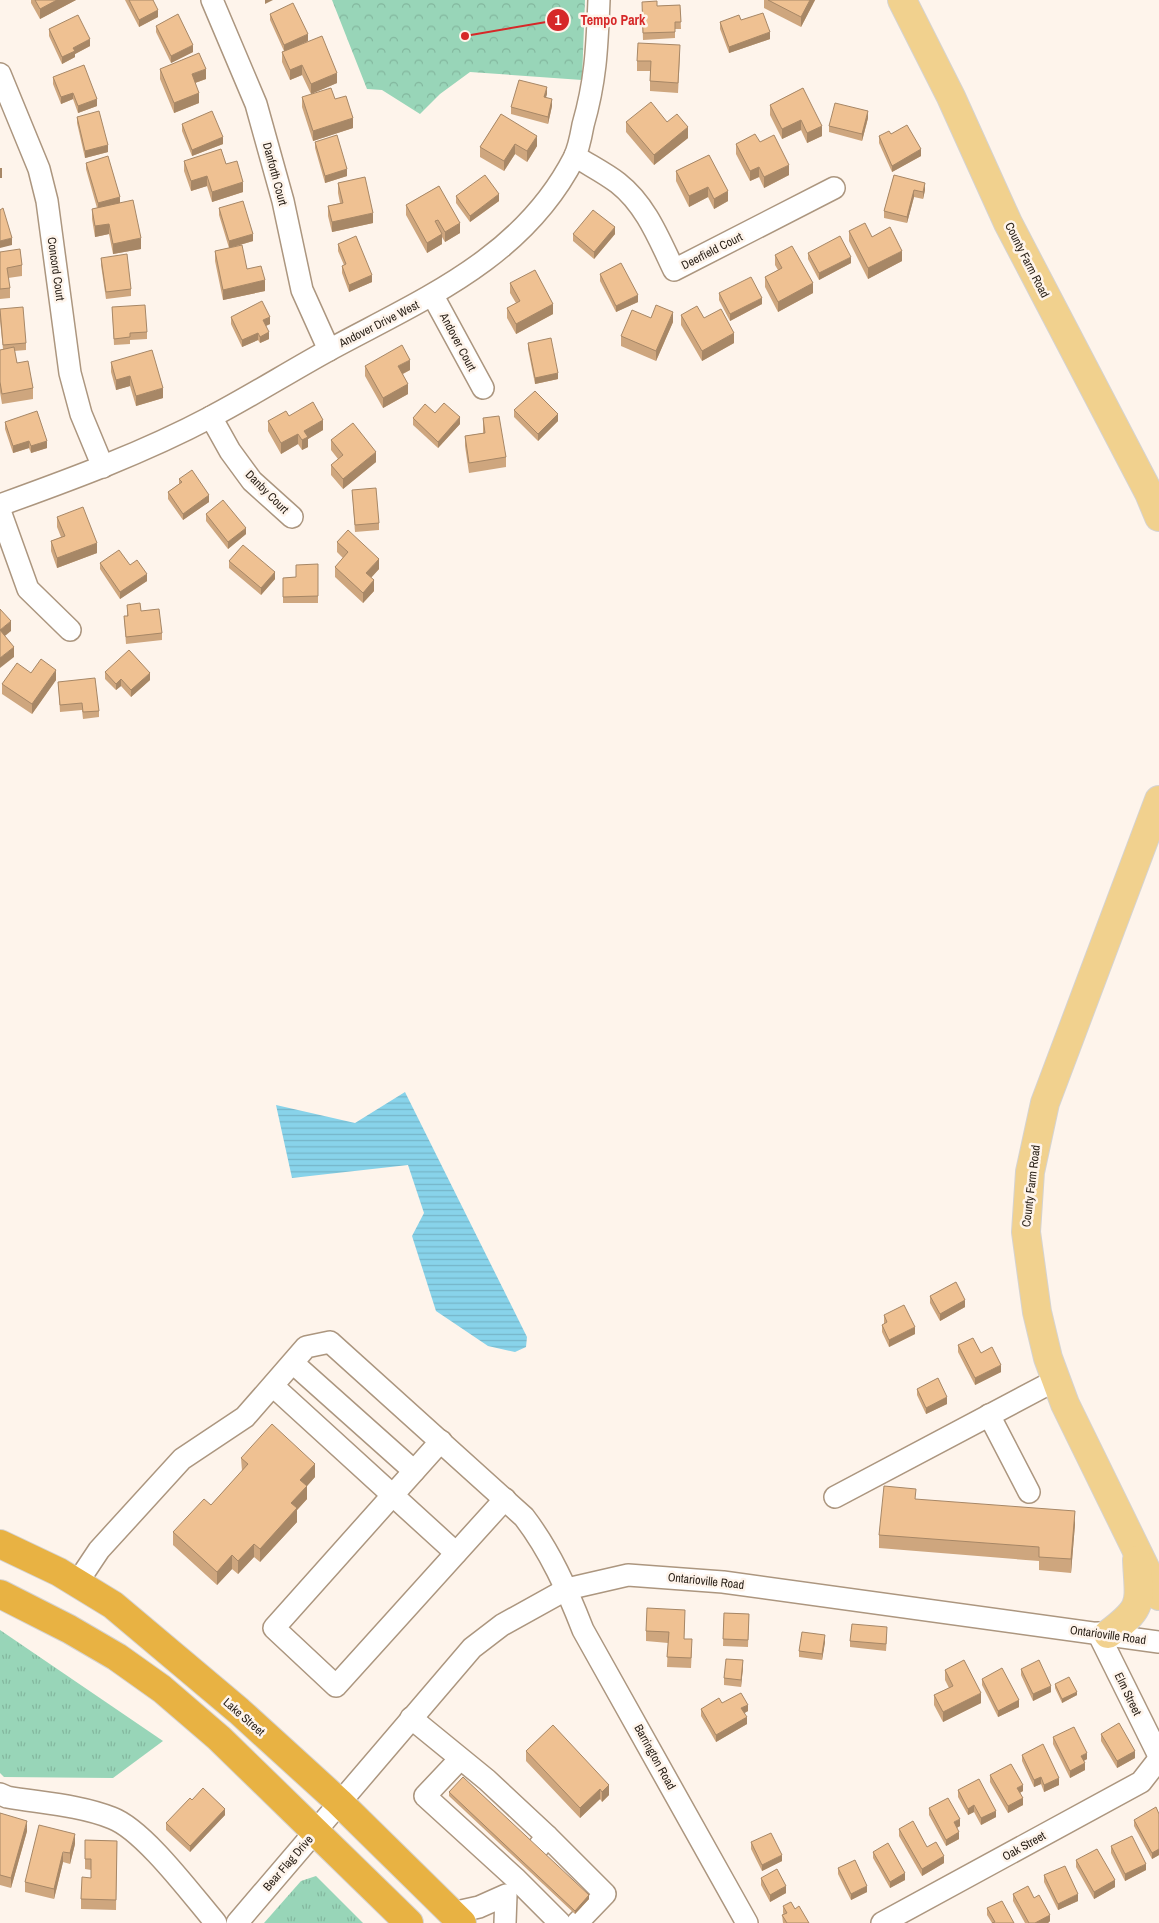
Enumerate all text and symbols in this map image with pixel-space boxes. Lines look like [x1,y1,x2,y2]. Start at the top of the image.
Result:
callout: Tempo Park [546,6,655,35]
text: 1 [555,9,562,30]
text: Tempo Park [581,11,646,29]
street label: Danforth Court [259,141,291,207]
street label: County Farm Road [1001,220,1053,300]
street label: Deerfield Court [679,229,746,273]
street label: Concord Court [44,236,68,302]
street label: Andover Drive West [335,297,422,352]
street label: Andover Court [436,309,480,374]
street label: Danby Court [242,467,292,517]
street label: County Farm Road [1018,1144,1044,1228]
street label: Ontarioville Road [667,1569,745,1593]
street label: Ontarioville Road [1069,1622,1147,1648]
street label: Elm Street [1111,1670,1145,1718]
street label: Lake Street [220,1694,268,1740]
street label: Barrington Road [630,1722,680,1792]
street label: Oak Street [1000,1827,1049,1864]
street label: Bear Flag Drive [259,1832,317,1894]

